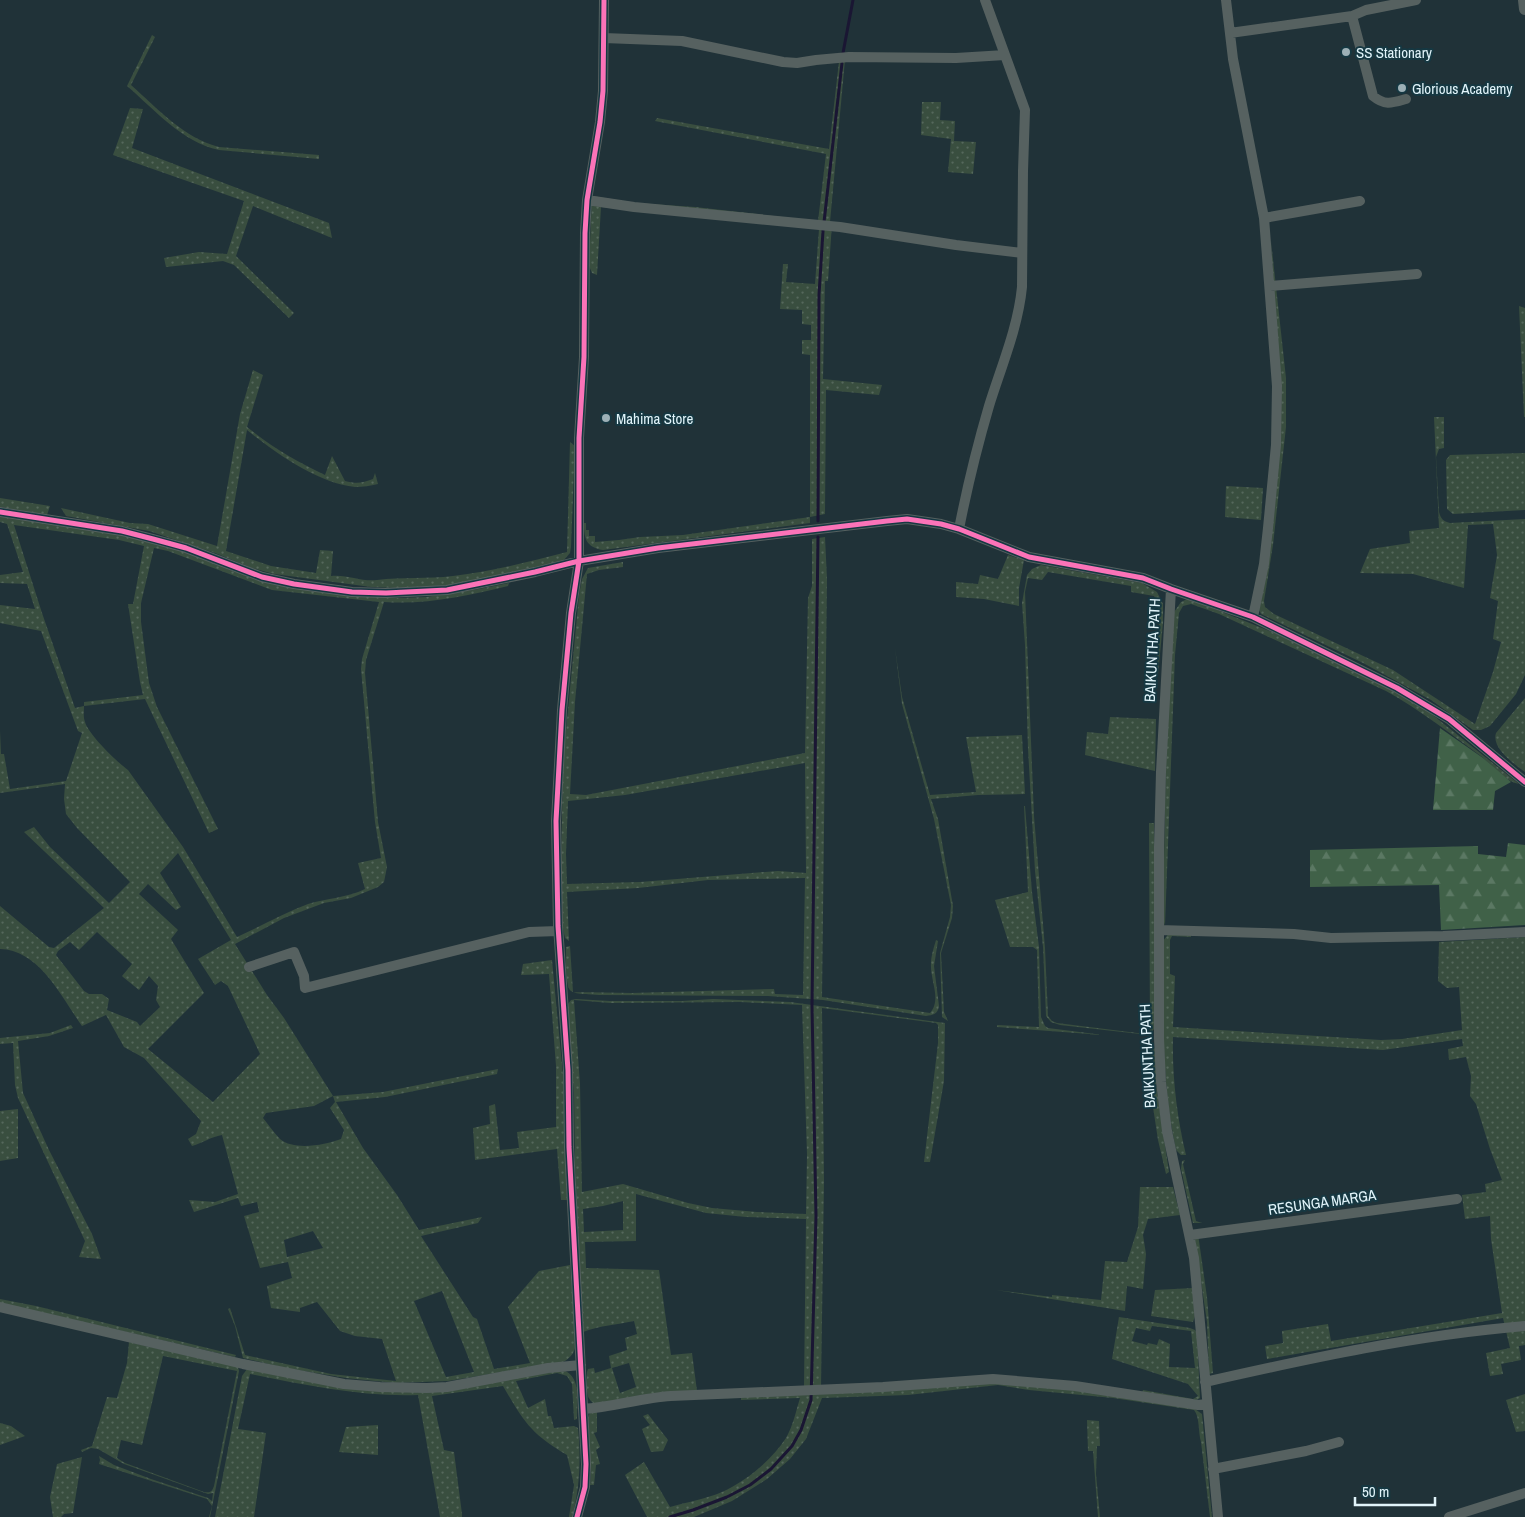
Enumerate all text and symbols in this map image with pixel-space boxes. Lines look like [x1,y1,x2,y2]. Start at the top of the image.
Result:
place label: SS Stationary [1356,42,1433,63]
marker: SS Stationary [1340,46,1352,58]
place label: Glorious Academy [1412,78,1513,99]
marker: Glorious Academy [1396,82,1408,94]
place label: Mahima Store [616,408,693,429]
marker: Mahima Store [600,412,612,424]
street label: BAIKUNTHA PATH [1139,597,1165,703]
street label: BAIKUNTHA PATH [1134,1003,1160,1109]
street label: RESUNGA MARGA [1267,1184,1378,1220]
scale bar [1355,1474,1435,1506]
text: 50 m [1362,1481,1389,1502]

